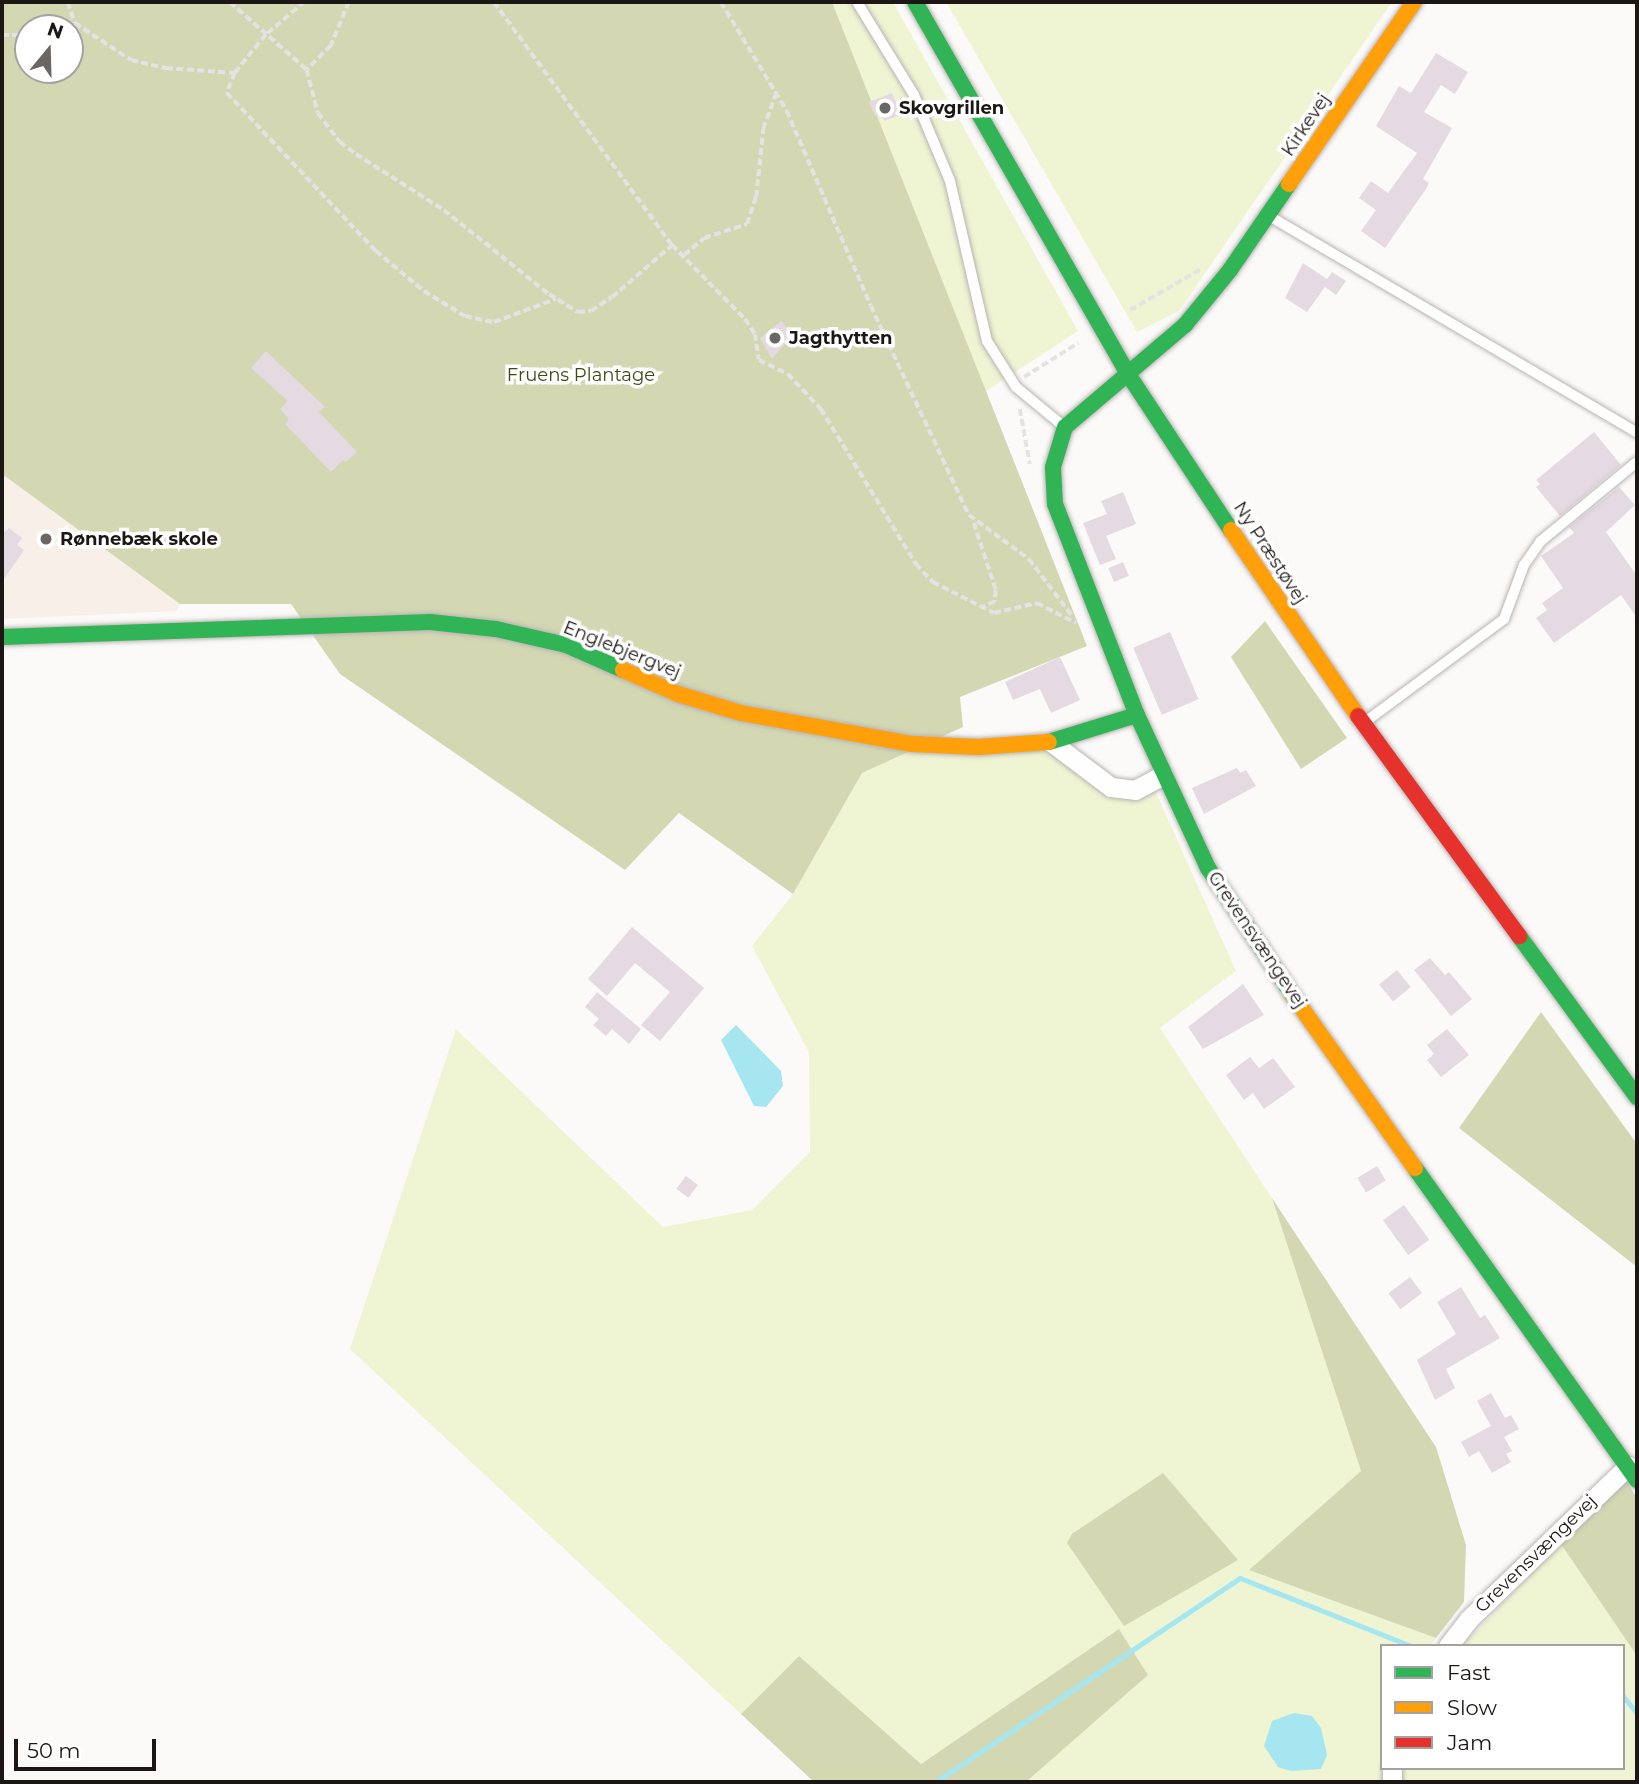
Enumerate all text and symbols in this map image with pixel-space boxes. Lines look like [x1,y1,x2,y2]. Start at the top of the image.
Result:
north arrow [14,14,84,84]
text: N [44,17,66,44]
street label: Kirkevej [1277,90,1335,160]
place label: Skovgrillen [899,97,1004,119]
marker: Skovgrillen [877,100,893,116]
place label: Jagthytten [789,327,892,349]
marker: Jagthytten [767,330,783,346]
park label: Fruens Plantage [507,364,655,386]
street label: Ny Præstøvej [1229,498,1311,608]
place label: Rønnebæk skole [60,528,218,550]
marker: Rønnebæk skole [38,531,54,547]
street label: Englebjergvej [560,617,684,683]
street label: Grevensvængevej [1203,868,1311,1012]
street label: Grevensvængevej [1471,1491,1601,1617]
legend [1380,1644,1625,1770]
text: Fast [1447,1660,1491,1685]
text: Slow [1447,1695,1497,1720]
scale bar [18,1724,159,1768]
text: Jam [1447,1730,1492,1755]
text: 50 m [27,1738,81,1763]

